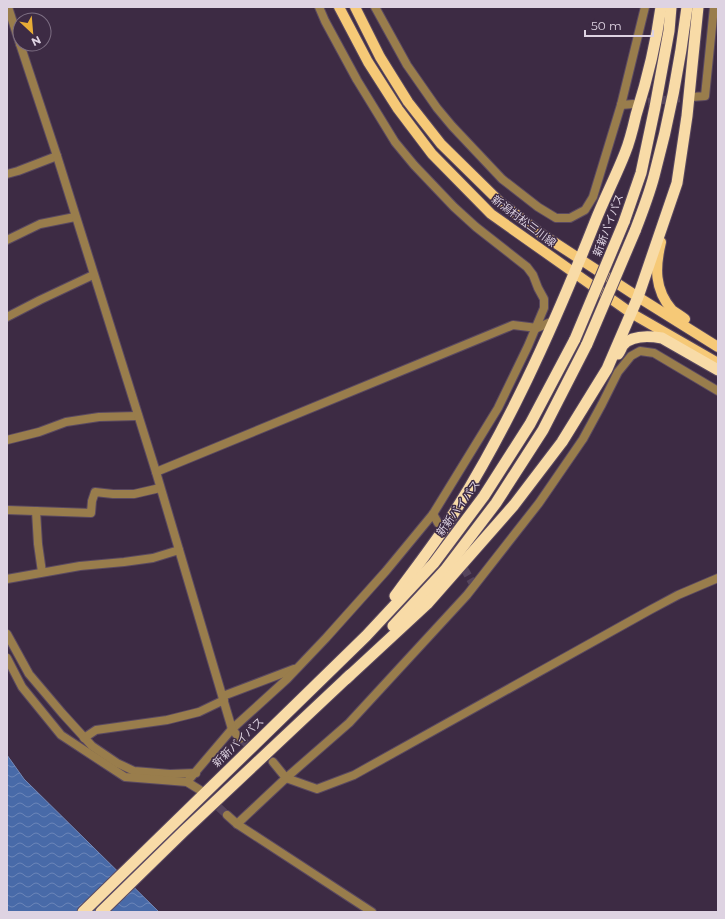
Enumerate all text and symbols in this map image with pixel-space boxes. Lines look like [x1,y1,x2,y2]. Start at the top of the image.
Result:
north arrow [12,12,52,52]
scale bar [585,12,653,38]
text: 50 m [591,18,622,33]
text: N [29,33,43,49]
street label: 新潟村松三川線 [489,192,559,250]
street label: 新新バイパス [590,192,626,258]
street label: 新新バイパス [433,477,483,539]
street label: 新新バイパス [209,714,267,770]

